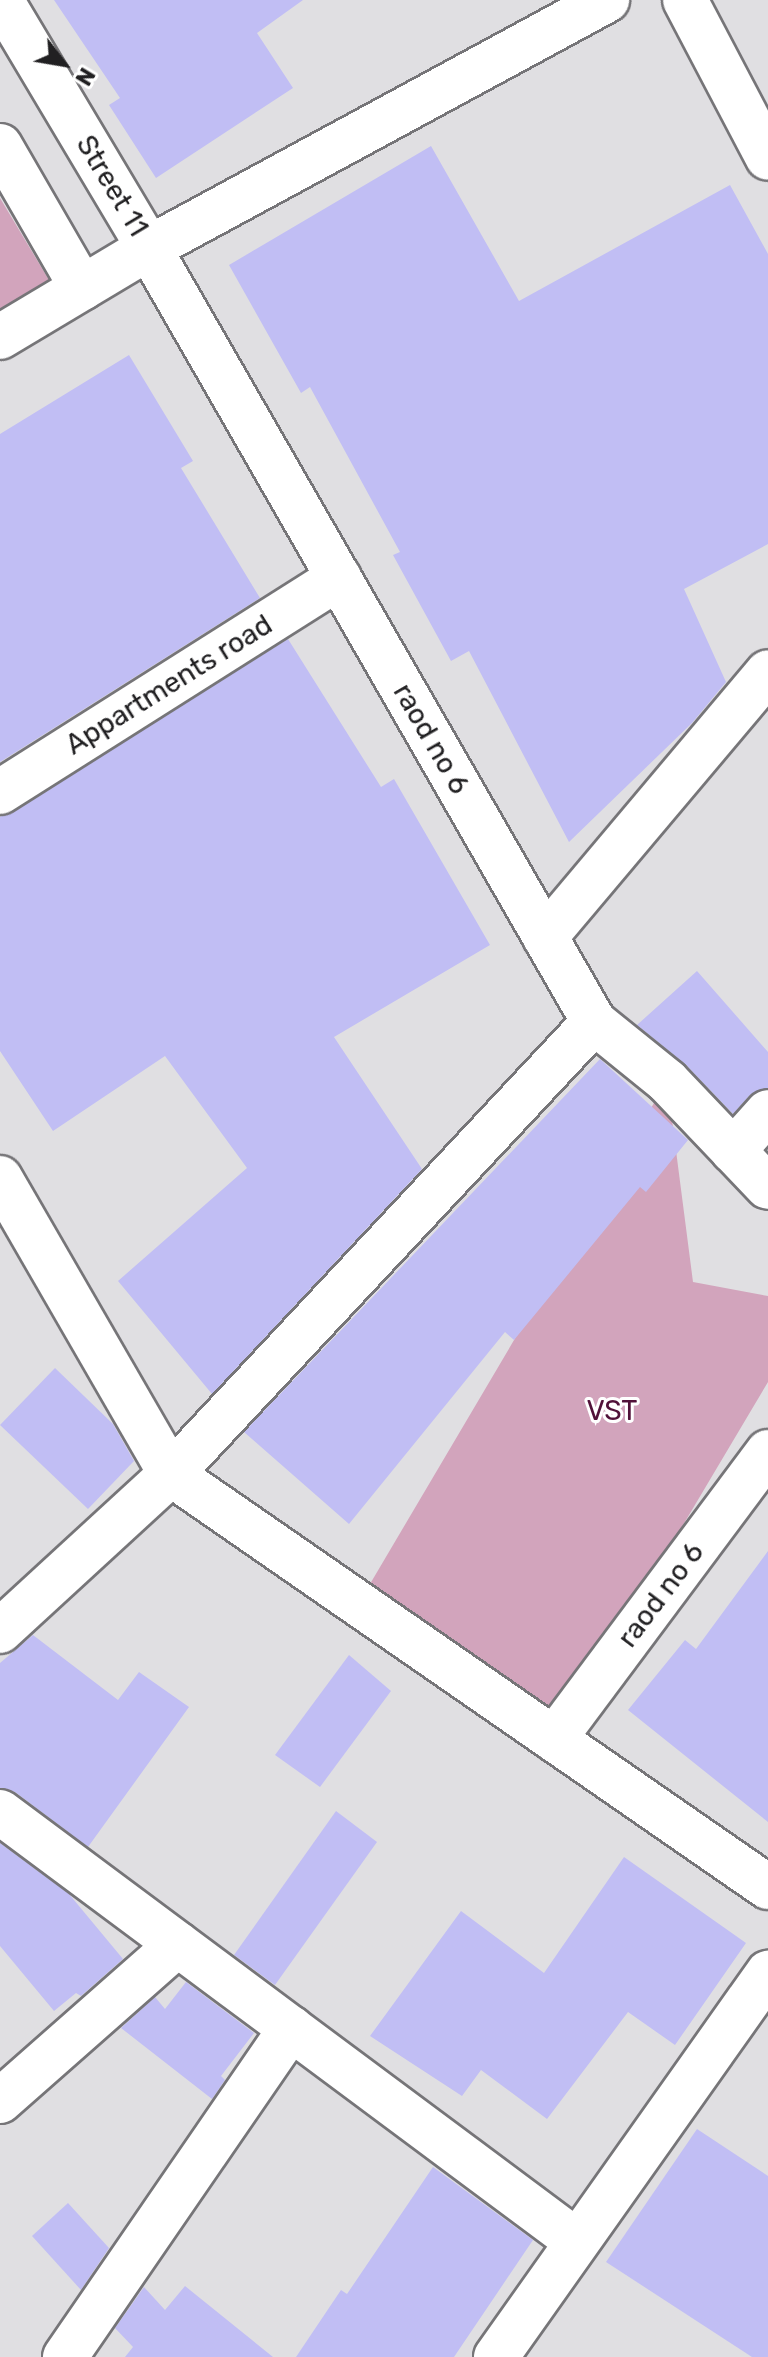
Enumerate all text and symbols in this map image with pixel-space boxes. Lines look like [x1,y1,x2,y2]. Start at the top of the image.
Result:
north arrow [24,24,104,104]
text: N [69,63,101,90]
street label: Street 11 [69,129,155,243]
street label: Appartments road [60,608,278,762]
street label: raod no 6 [386,678,476,800]
park label: VST [586,1394,638,1428]
street label: raod no 6 [611,1536,711,1654]

